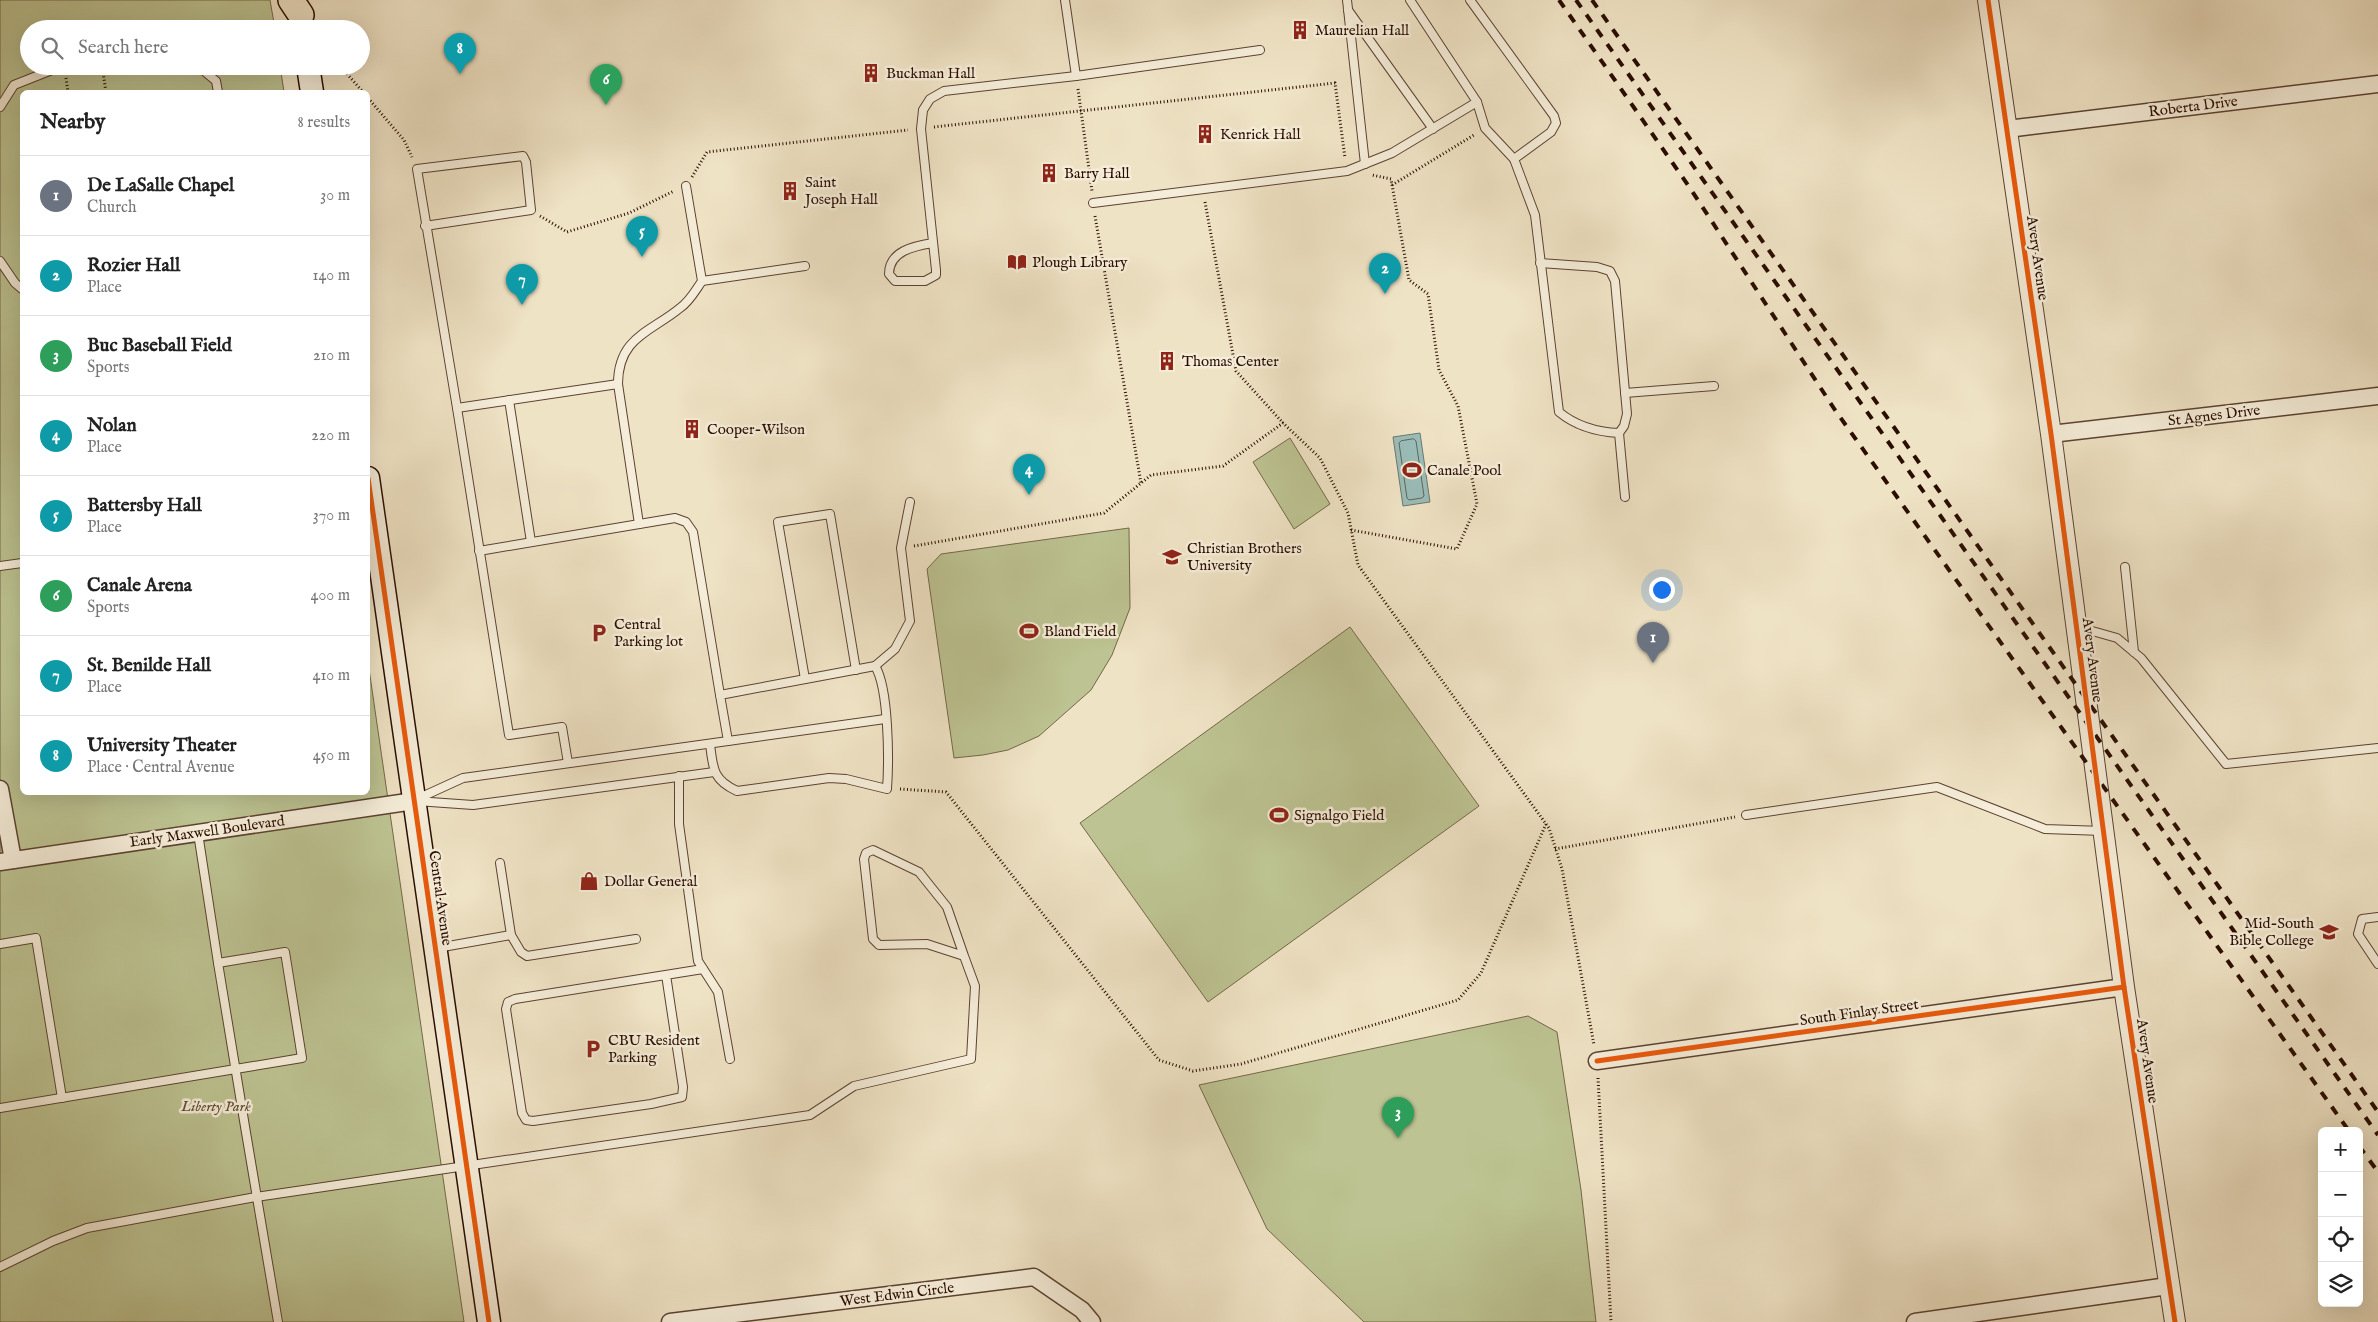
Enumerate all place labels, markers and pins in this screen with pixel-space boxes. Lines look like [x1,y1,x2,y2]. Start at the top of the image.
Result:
building icon: Maurelian Hall [1289,19,1311,41]
place label: Maurelian Hall [1315,21,1410,40]
pin: 8 [444,33,476,74]
building icon: Buckman Hall [860,62,882,84]
pin: 6 [590,64,622,105]
place label: Buckman Hall [886,64,976,83]
building icon: Kenrick Hall [1194,123,1216,145]
place label: Kenrick Hall [1220,125,1301,144]
building icon: Barry Hall [1038,162,1060,184]
place label: Barry Hall [1064,164,1131,183]
place label: Saint Joseph Hall [803,173,879,209]
building icon: Saint Joseph Hall [779,180,801,202]
pin: 5 [626,216,658,257]
library icon: Plough Library [1006,251,1028,273]
place label: Plough Library [1032,253,1128,272]
pin: 2 [1369,253,1401,294]
pin: 7 [506,264,538,305]
building icon: Thomas Center [1156,350,1178,372]
place label: Thomas Center [1182,352,1279,371]
building icon: Cooper-Wilson [681,418,703,440]
place label: Cooper-Wilson [707,420,805,439]
pin: 4 [1013,454,1045,495]
sports icon: Canale Pool [1401,459,1423,481]
place label: Canale Pool [1427,461,1502,480]
place label: Christian Brothers University [1187,539,1302,575]
school or university icon: Christian Brothers University [1161,546,1183,568]
place label: Central Parking lot [614,615,683,651]
sports icon: Bland Field [1018,620,1040,642]
parking icon: Central Parking lot [588,622,610,644]
place label: Bland Field [1044,622,1117,641]
pin: 1 [1637,622,1669,663]
sports icon: Signalgo Field [1268,804,1290,826]
place label: Signalgo Field [1294,806,1385,825]
shop icon: Dollar General [578,870,600,892]
place label: Dollar General [604,872,698,891]
place label: Mid-South Bible College [2229,914,2314,950]
school or university icon: Mid-South Bible College [2318,921,2340,943]
place label: CBU Resident Parking [608,1031,700,1067]
parking icon: CBU Resident Parking [582,1038,604,1060]
pin: 3 [1382,1097,1414,1138]

